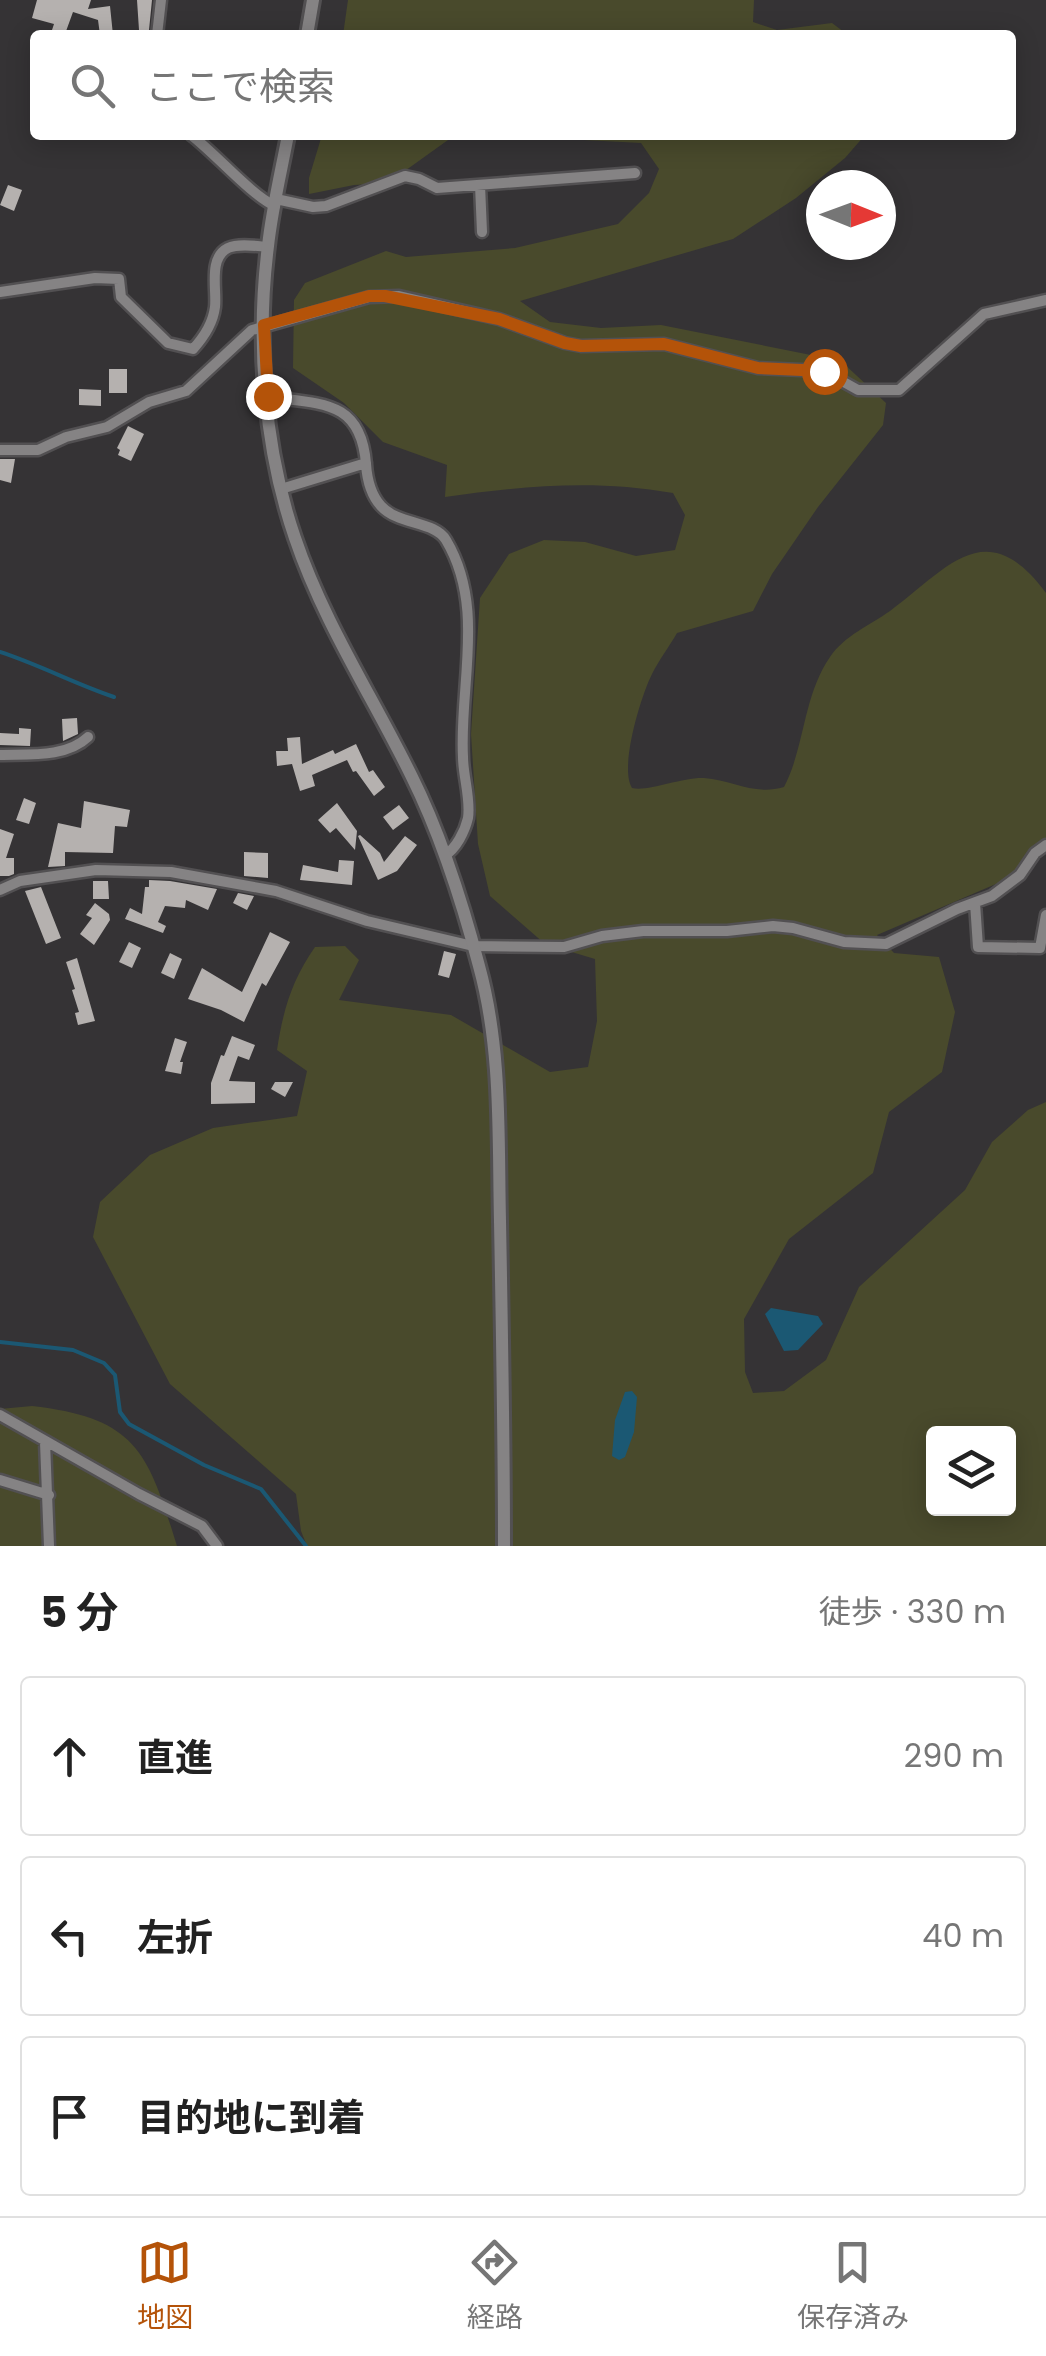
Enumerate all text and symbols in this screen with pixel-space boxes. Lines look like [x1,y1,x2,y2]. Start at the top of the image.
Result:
search box [30,30,1016,140]
icon: search [65,58,120,113]
text: ここで検索 [145,60,335,113]
north arrow [806,170,896,260]
route start [802,349,848,395]
route end [246,374,292,420]
map controls [926,1426,1016,1516]
button: layers [926,1426,1016,1516]
text: 5 分 [40,1583,118,1642]
text: 徒歩 · 330 m [819,1589,1006,1634]
icon: ahead [42,1729,97,1784]
text: 直進 [137,1731,213,1784]
text: 290 m [904,1733,1004,1778]
icon: left [42,1909,97,1964]
text: 左折 [137,1911,213,1964]
text: 40 m [922,1913,1004,1958]
icon: arrive [42,2089,97,2144]
text: 目的地に到着 [137,2091,365,2144]
tab: 地図 [137,2235,193,2339]
tab: 経路 [467,2235,523,2339]
tab: 保存済み [797,2235,909,2339]

